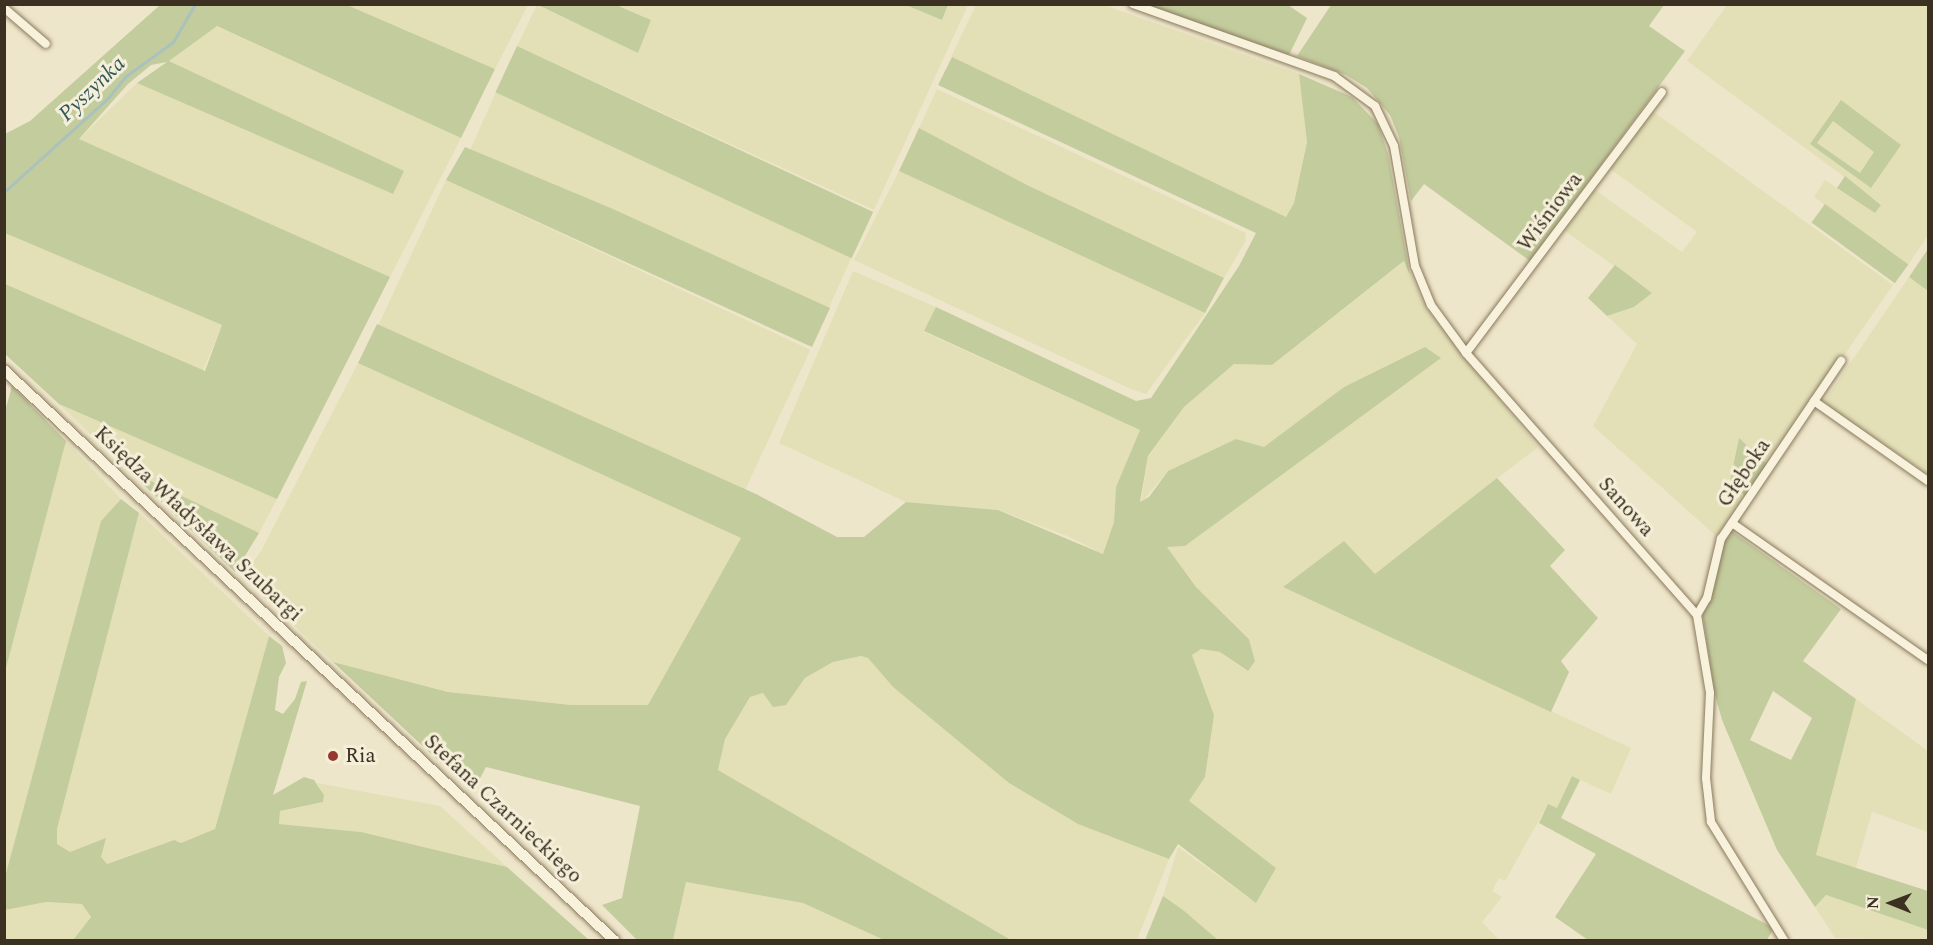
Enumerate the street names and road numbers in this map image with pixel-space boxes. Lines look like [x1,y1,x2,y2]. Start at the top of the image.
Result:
street label: Wiśniowa [1512,168,1588,256]
street label: Księdza Władysława Szubargi [89,421,307,627]
street label: Głęboka [1712,434,1776,512]
street label: Sanowa [1593,472,1659,542]
street label: Stefana Czarnieckiego [419,729,587,889]

